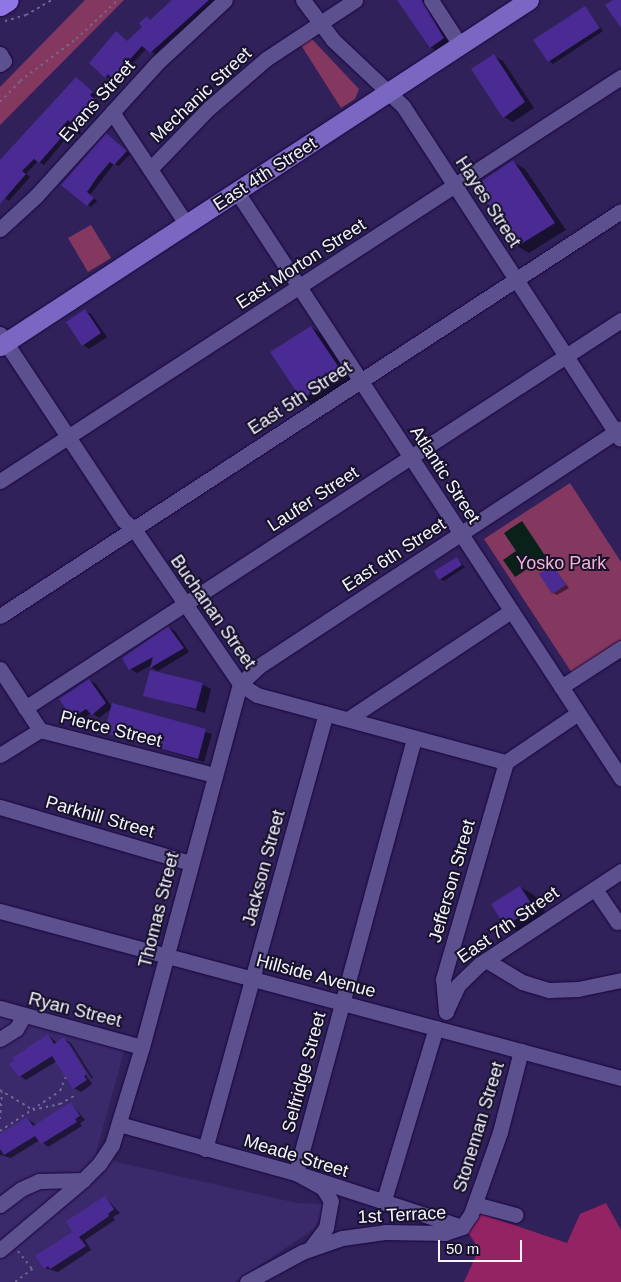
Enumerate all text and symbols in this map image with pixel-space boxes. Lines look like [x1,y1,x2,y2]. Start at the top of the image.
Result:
street label: Mechanic Street [146,43,256,147]
street label: Evans Street [54,55,140,147]
street label: East 4th Street [209,133,321,215]
street label: Hayes Street [451,152,525,252]
street label: East Morton Street [232,214,370,314]
street label: East 5th Street [244,357,356,439]
street label: Atlantic Street [405,422,485,528]
street label: Laufer Street [263,462,363,536]
street label: East 6th Street [338,514,450,596]
street label: Buchanan Street [166,551,260,673]
park label: Yosko Park [516,552,606,574]
street label: Pierce Street [58,706,164,752]
street label: Parkhill Street [43,791,157,843]
street label: Jackson Street [238,808,290,928]
street label: Jefferson Street [424,817,480,945]
street label: Thomas Street [134,850,184,970]
street label: East 7th Street [453,882,563,968]
street label: Hillside Avenue [253,950,379,1002]
street label: Ryan Street [26,988,124,1032]
street label: Selfridge Street [278,1009,330,1135]
street label: Stoneman Street [449,1059,509,1195]
street label: Meade Street [241,1130,351,1182]
street label: 1st Terrace [357,1202,447,1228]
scale bar [441,1230,525,1262]
text: 50 m [446,1240,479,1257]

